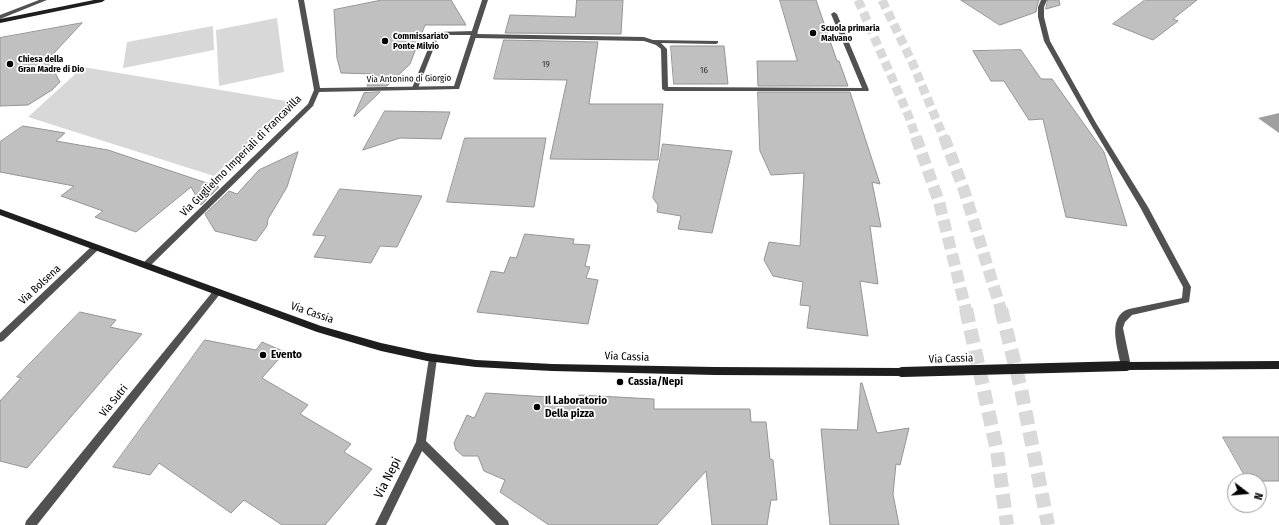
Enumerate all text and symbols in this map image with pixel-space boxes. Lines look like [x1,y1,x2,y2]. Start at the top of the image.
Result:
place label: Scuola primaria Malvano [821,23,880,44]
marker: Scuola primaria Malvano [808,28,818,38]
place label: Commissariato Ponte Milvio [393,31,449,52]
marker: Commissariato Ponte Milvio [380,36,390,46]
place label: Chiesa della Gran Madre di Dio [18,54,84,75]
marker: Chiesa della Gran Madre di Dio [5,59,15,69]
house number: 19 [542,59,550,69]
house number: 16 [700,65,708,75]
street label: Via Antonino di Giorgio [367,73,451,85]
street label: Via Guglielmo Imperiali di Francavilla [178,93,304,219]
street label: Via Bolsena [16,262,64,308]
street label: Via Cassia [289,300,335,326]
place label: Evento [271,348,302,362]
marker: Evento [258,350,268,360]
street label: Via Cassia [604,350,650,364]
street label: Via Cassia [928,352,974,366]
place label: Cassia/Nepi [628,375,683,389]
marker: Cassia/Nepi [615,377,625,387]
street label: Via Sutri [97,382,131,420]
place label: Il Laboratorio Della pizza [545,394,607,420]
marker: Il Laboratorio Della pizza [532,402,542,412]
street label: Via Nepi [371,455,405,501]
north arrow [1227,473,1267,513]
text: N [1251,491,1265,501]

